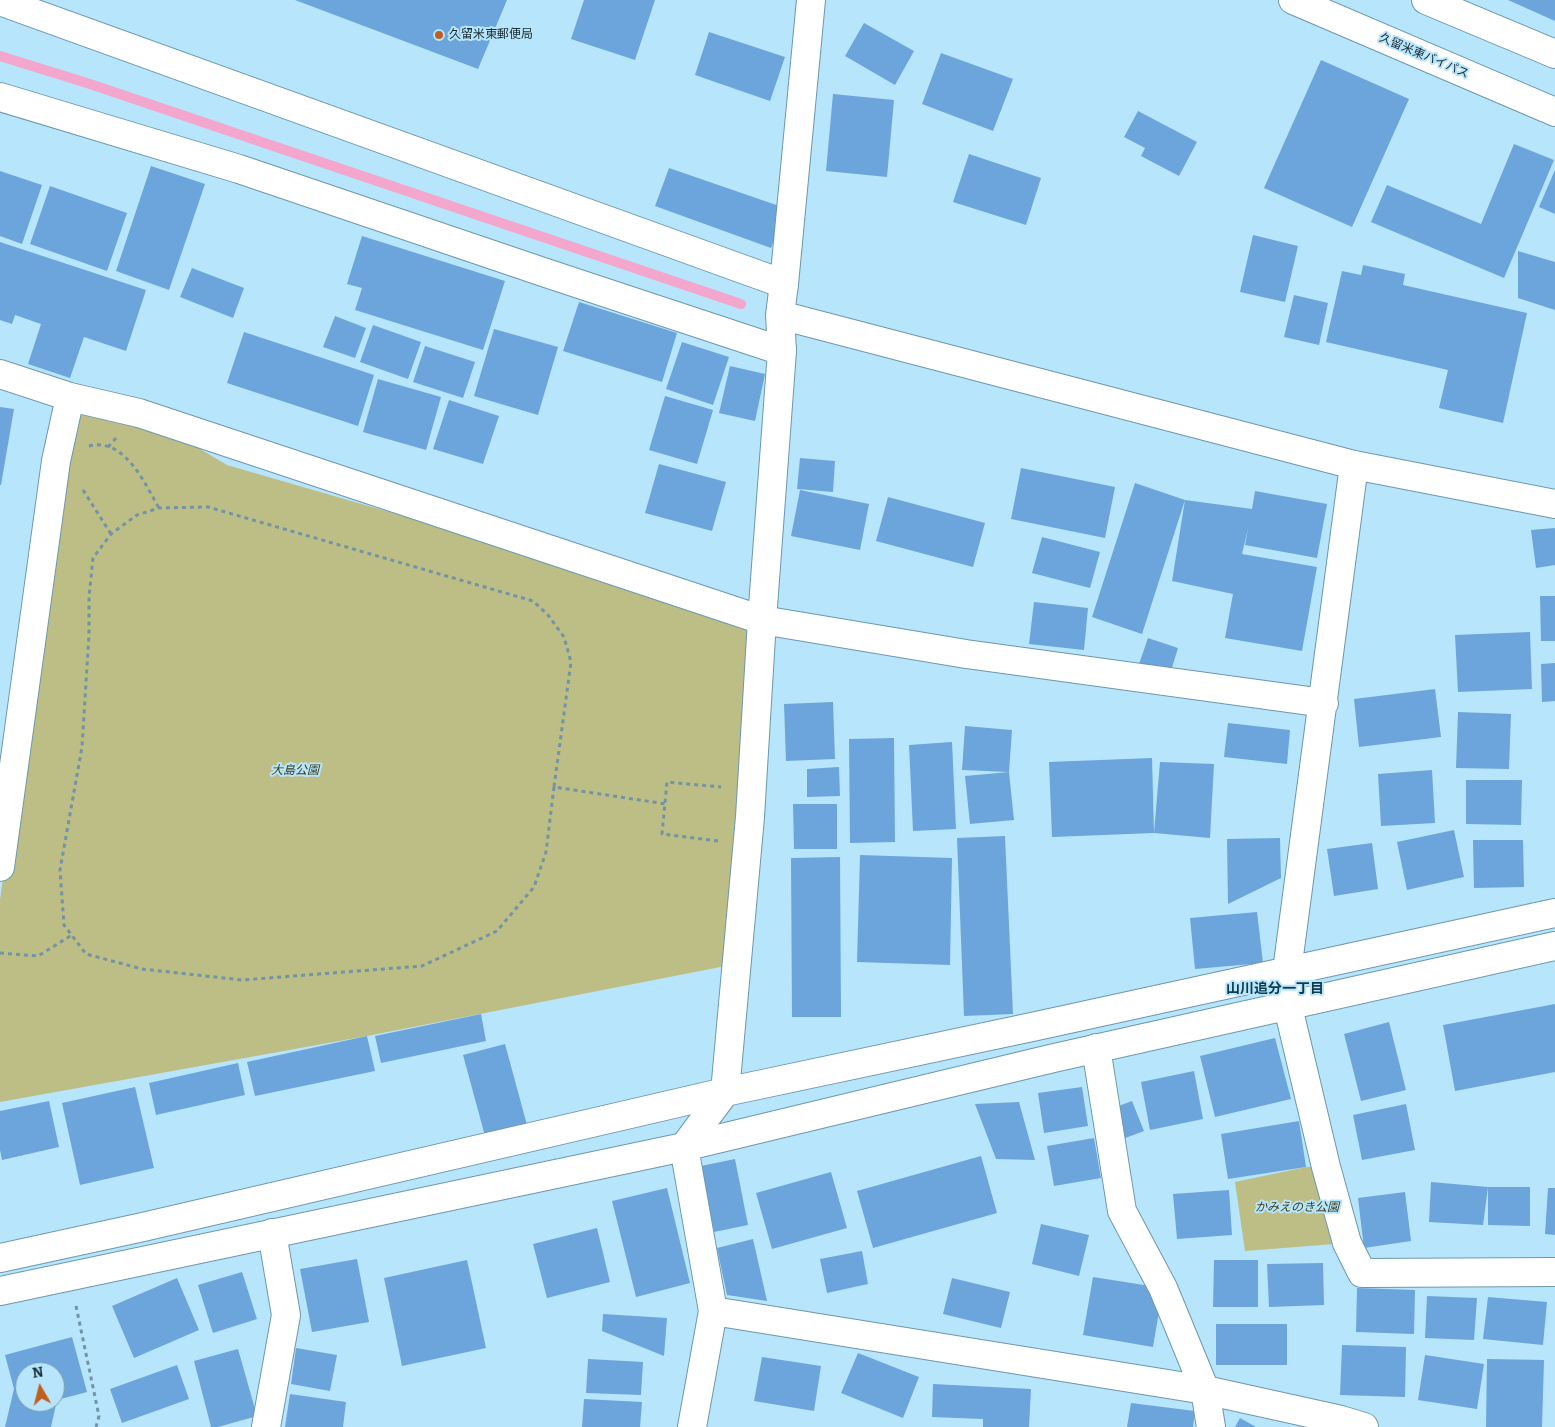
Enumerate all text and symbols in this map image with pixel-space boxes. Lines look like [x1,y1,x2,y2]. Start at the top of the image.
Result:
place label: 久留米東郵便局 [449,28,533,42]
marker: 久留米東郵便局 [433,29,445,41]
street label: 久留米東バイパス [1377,31,1471,81]
park label: 大島公園 [271,764,319,778]
district label: 山川追分一丁目 [1226,981,1324,997]
park label: かみえのき公園 [1255,1201,1339,1215]
north arrow [15,1362,65,1412]
text: N [31,1363,45,1382]

